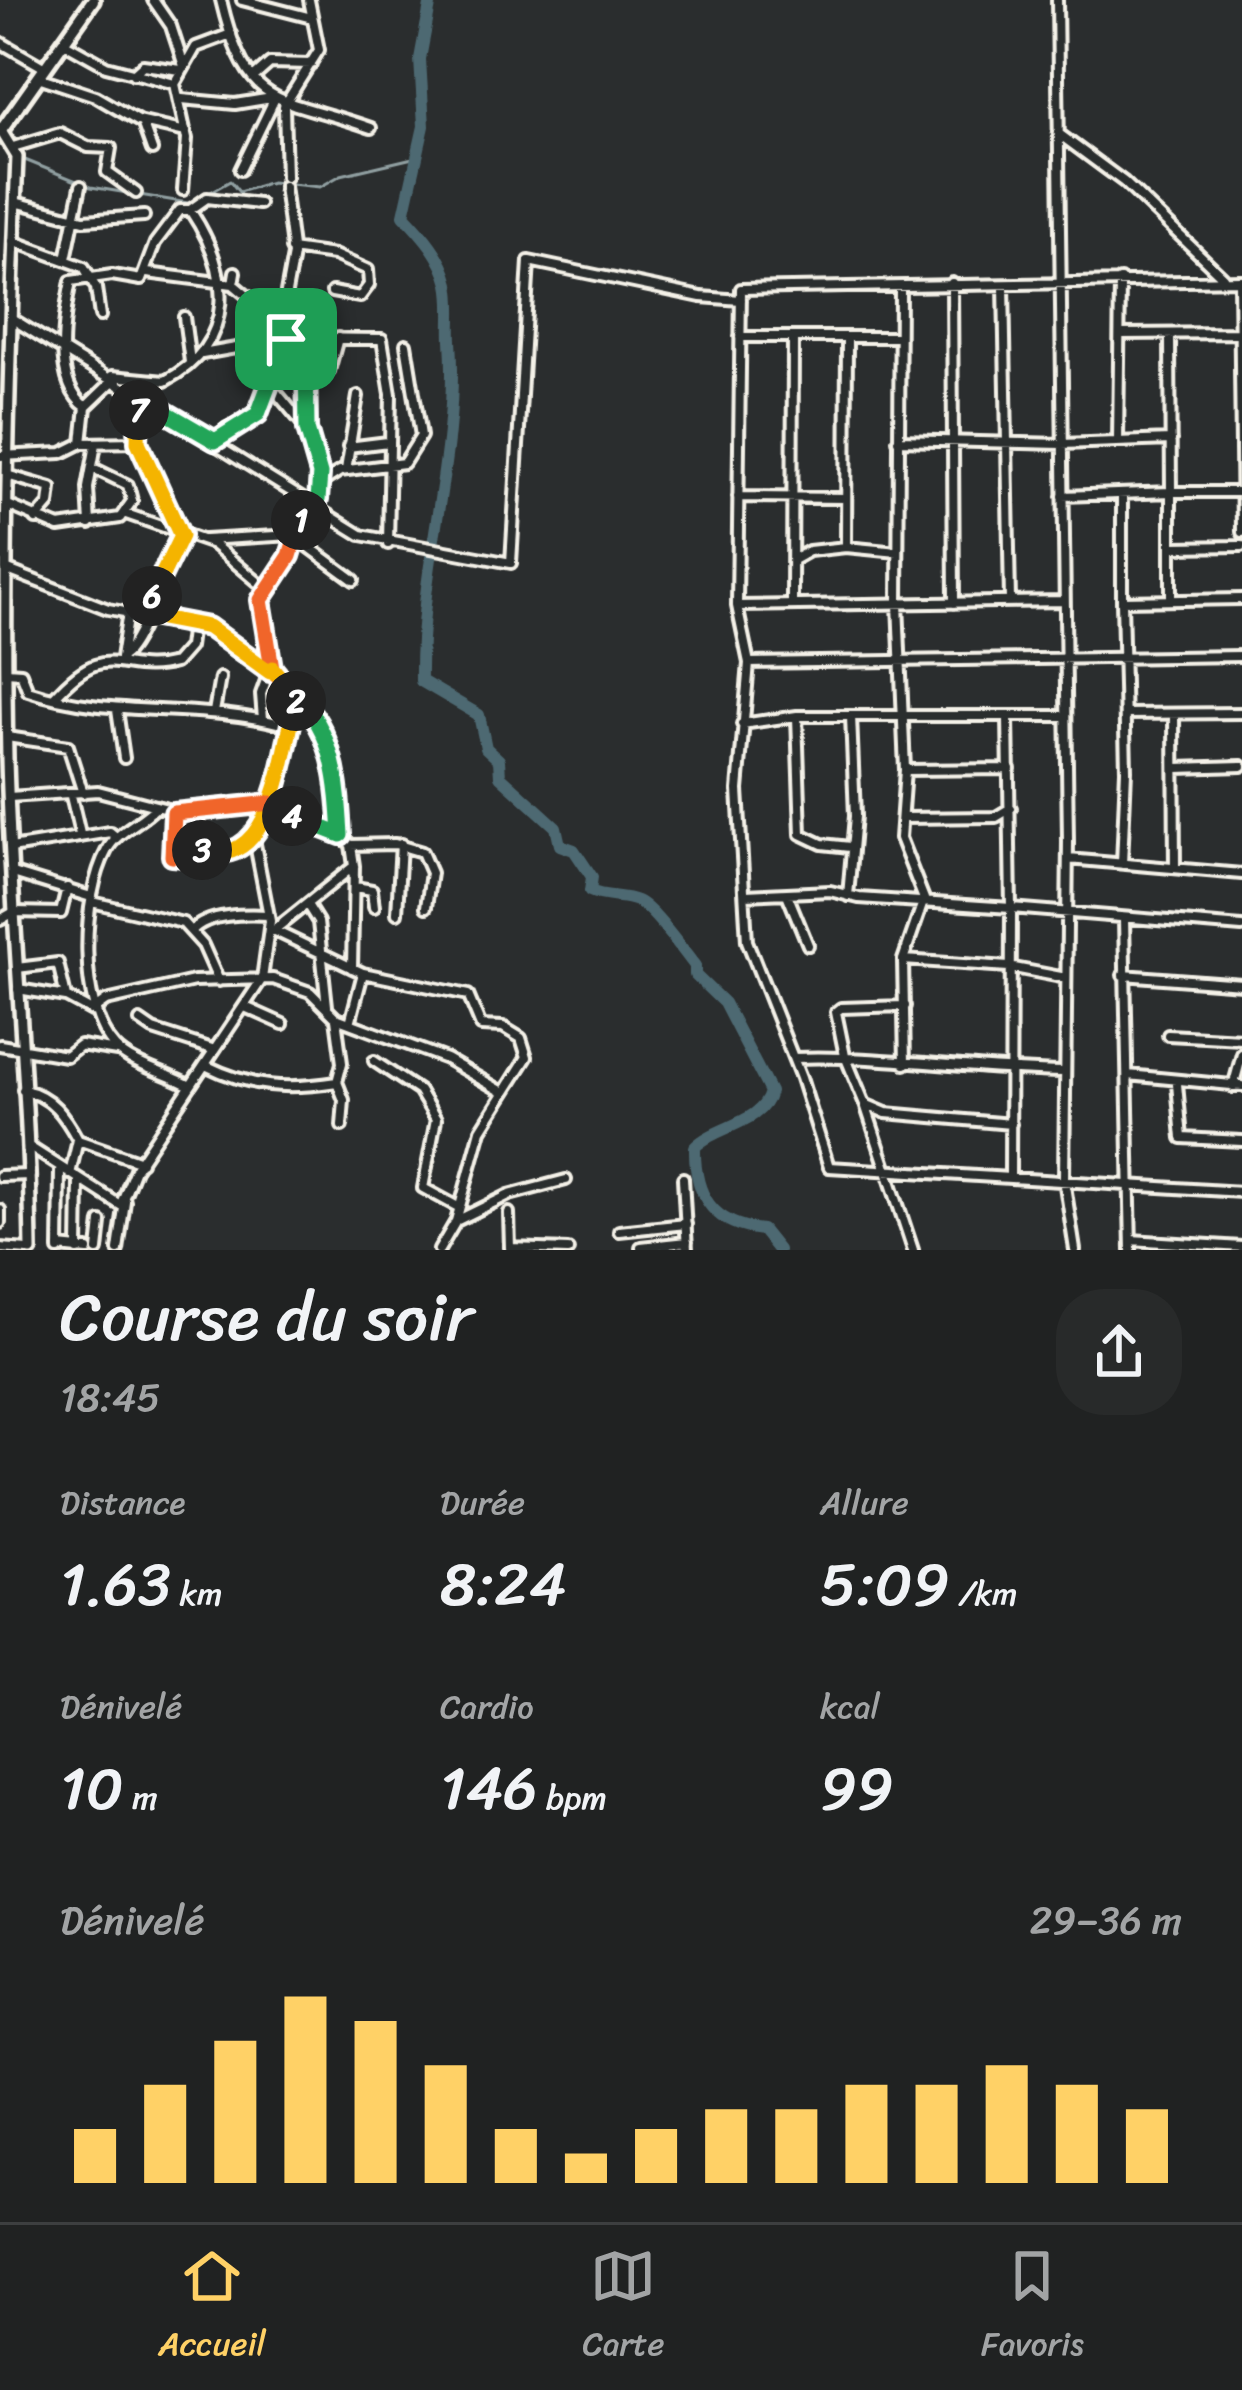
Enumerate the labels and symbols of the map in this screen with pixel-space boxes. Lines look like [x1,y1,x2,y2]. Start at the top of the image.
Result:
pin [235,288,337,390]
pin: 7 [109,380,169,440]
pin: 1 [271,490,331,550]
pin: 6 [122,566,182,626]
pin: 2 [266,671,326,731]
pin: 4 [262,786,322,846]
pin: 3 [172,820,232,880]

